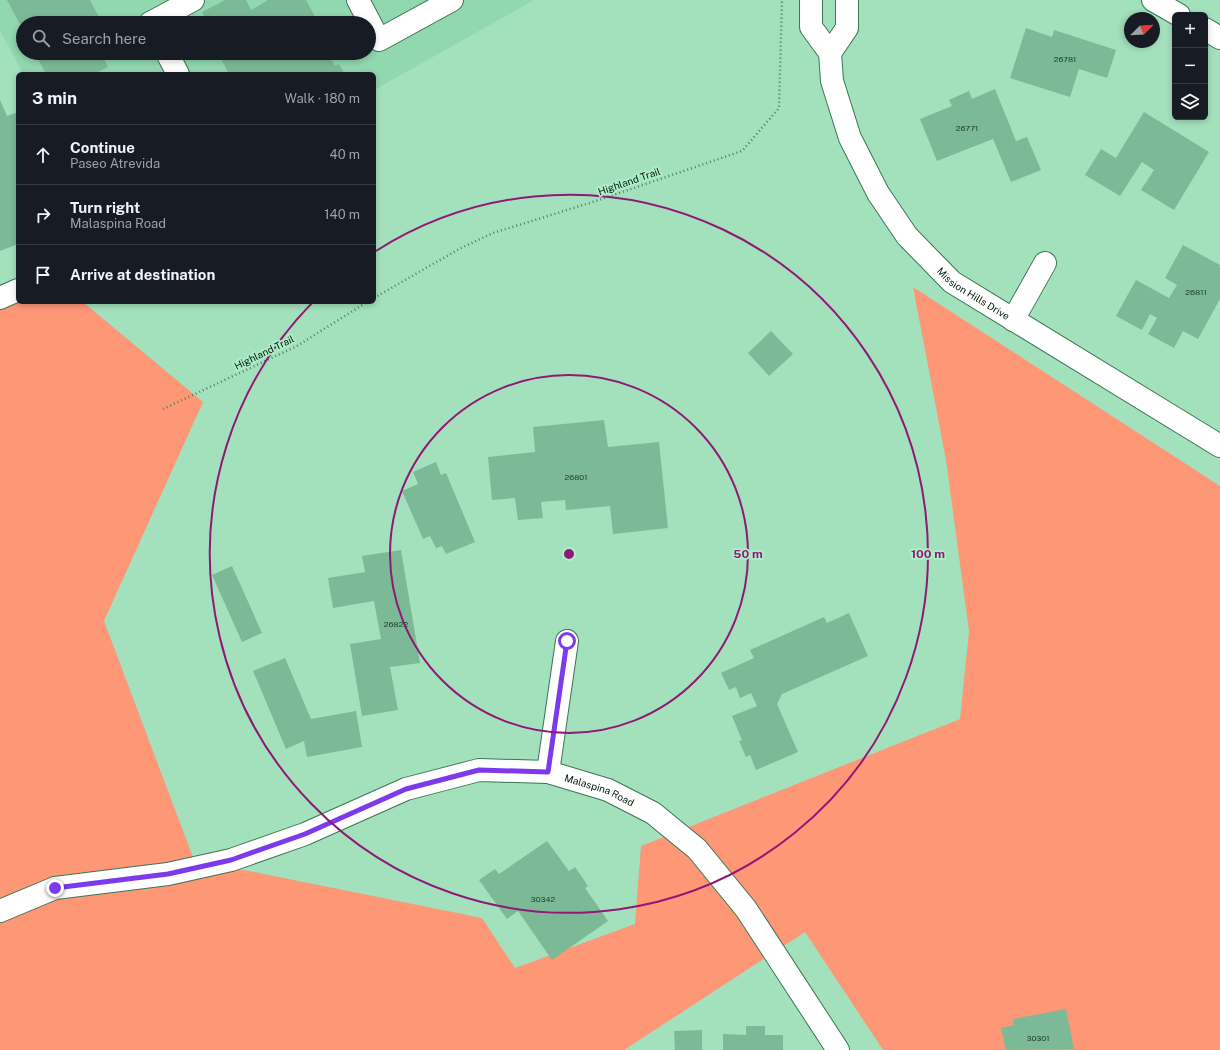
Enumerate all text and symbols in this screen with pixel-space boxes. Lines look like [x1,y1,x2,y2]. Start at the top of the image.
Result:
north arrow [1124,12,1160,48]
map controls [1172,12,1208,120]
button: + [1172,12,1208,48]
search box [16,16,376,60]
icon: search [30,27,52,49]
text: Search here [62,30,146,47]
button: − [1172,48,1208,84]
house number: 26781 [1054,54,1076,64]
button: layers [1172,84,1208,120]
text: 3 min [32,88,77,108]
text: Walk · 180 m [285,91,360,106]
house number: 26771 [956,123,978,133]
text: Continue [70,139,135,156]
icon: ahead [32,144,54,166]
text: 40 m [329,147,360,162]
text: Paseo Atrevida [70,156,160,171]
street label: Highland Trail [596,165,662,197]
text: Turn right [70,199,140,216]
icon: right [32,204,54,226]
text: 140 m [324,207,360,222]
text: Malaspina Road [70,216,166,231]
icon: arrive [32,264,54,286]
street label: Mission Hills Drive [935,265,1012,322]
text: Arrive at destination [70,266,215,283]
house number: 26811 [1185,287,1207,297]
street label: Highland Trail [232,332,296,372]
house number: 26801 [565,472,587,482]
centre of rings [562,547,576,561]
text: 50 m [733,547,763,561]
text: 100 m [911,547,945,561]
house number: 26822 [384,619,408,629]
route start [558,632,576,650]
street label: Malaspina Road [563,771,636,808]
route end [46,879,64,897]
house number: 30342 [531,894,556,904]
house number: 30301 [1027,1033,1049,1043]

